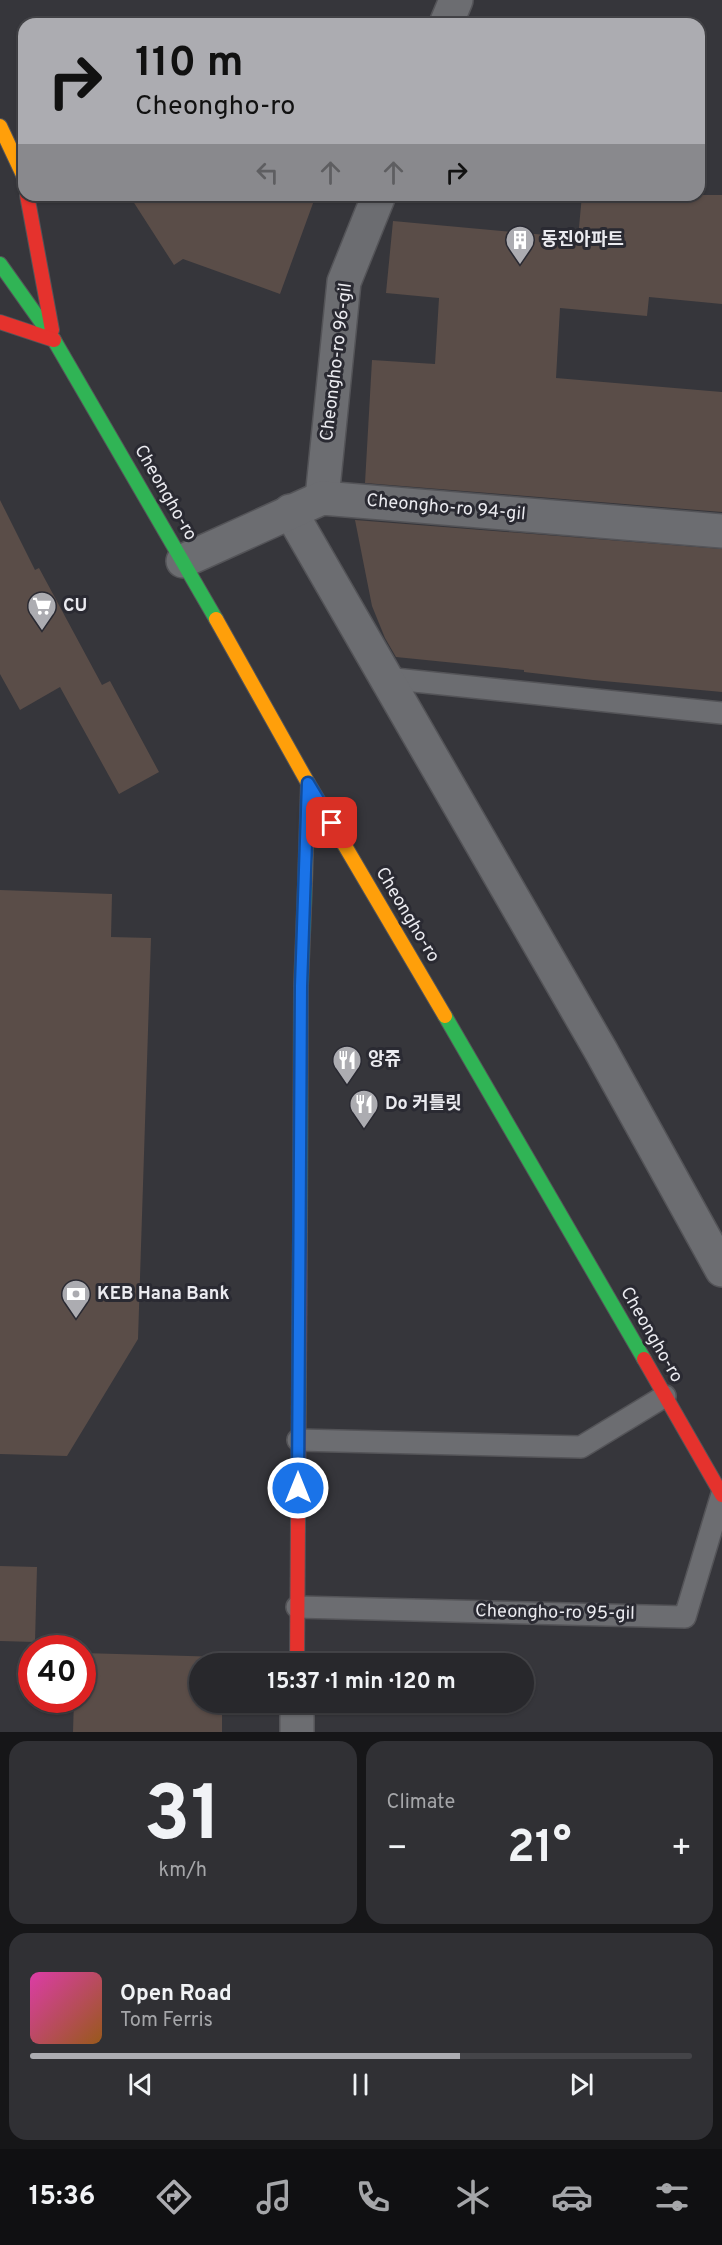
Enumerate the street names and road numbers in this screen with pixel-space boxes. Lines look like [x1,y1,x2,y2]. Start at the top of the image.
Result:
street label: Cheongho-ro 96-gil [316,282,358,442]
street label: Cheongho-ro [128,441,202,545]
street label: Cheongho-ro 94-gil [365,490,527,526]
street label: Cheongho-ro [370,863,444,967]
street label: Cheongho-ro [614,1283,688,1387]
street label: Cheongho-ro 95-gil [475,1600,635,1626]

